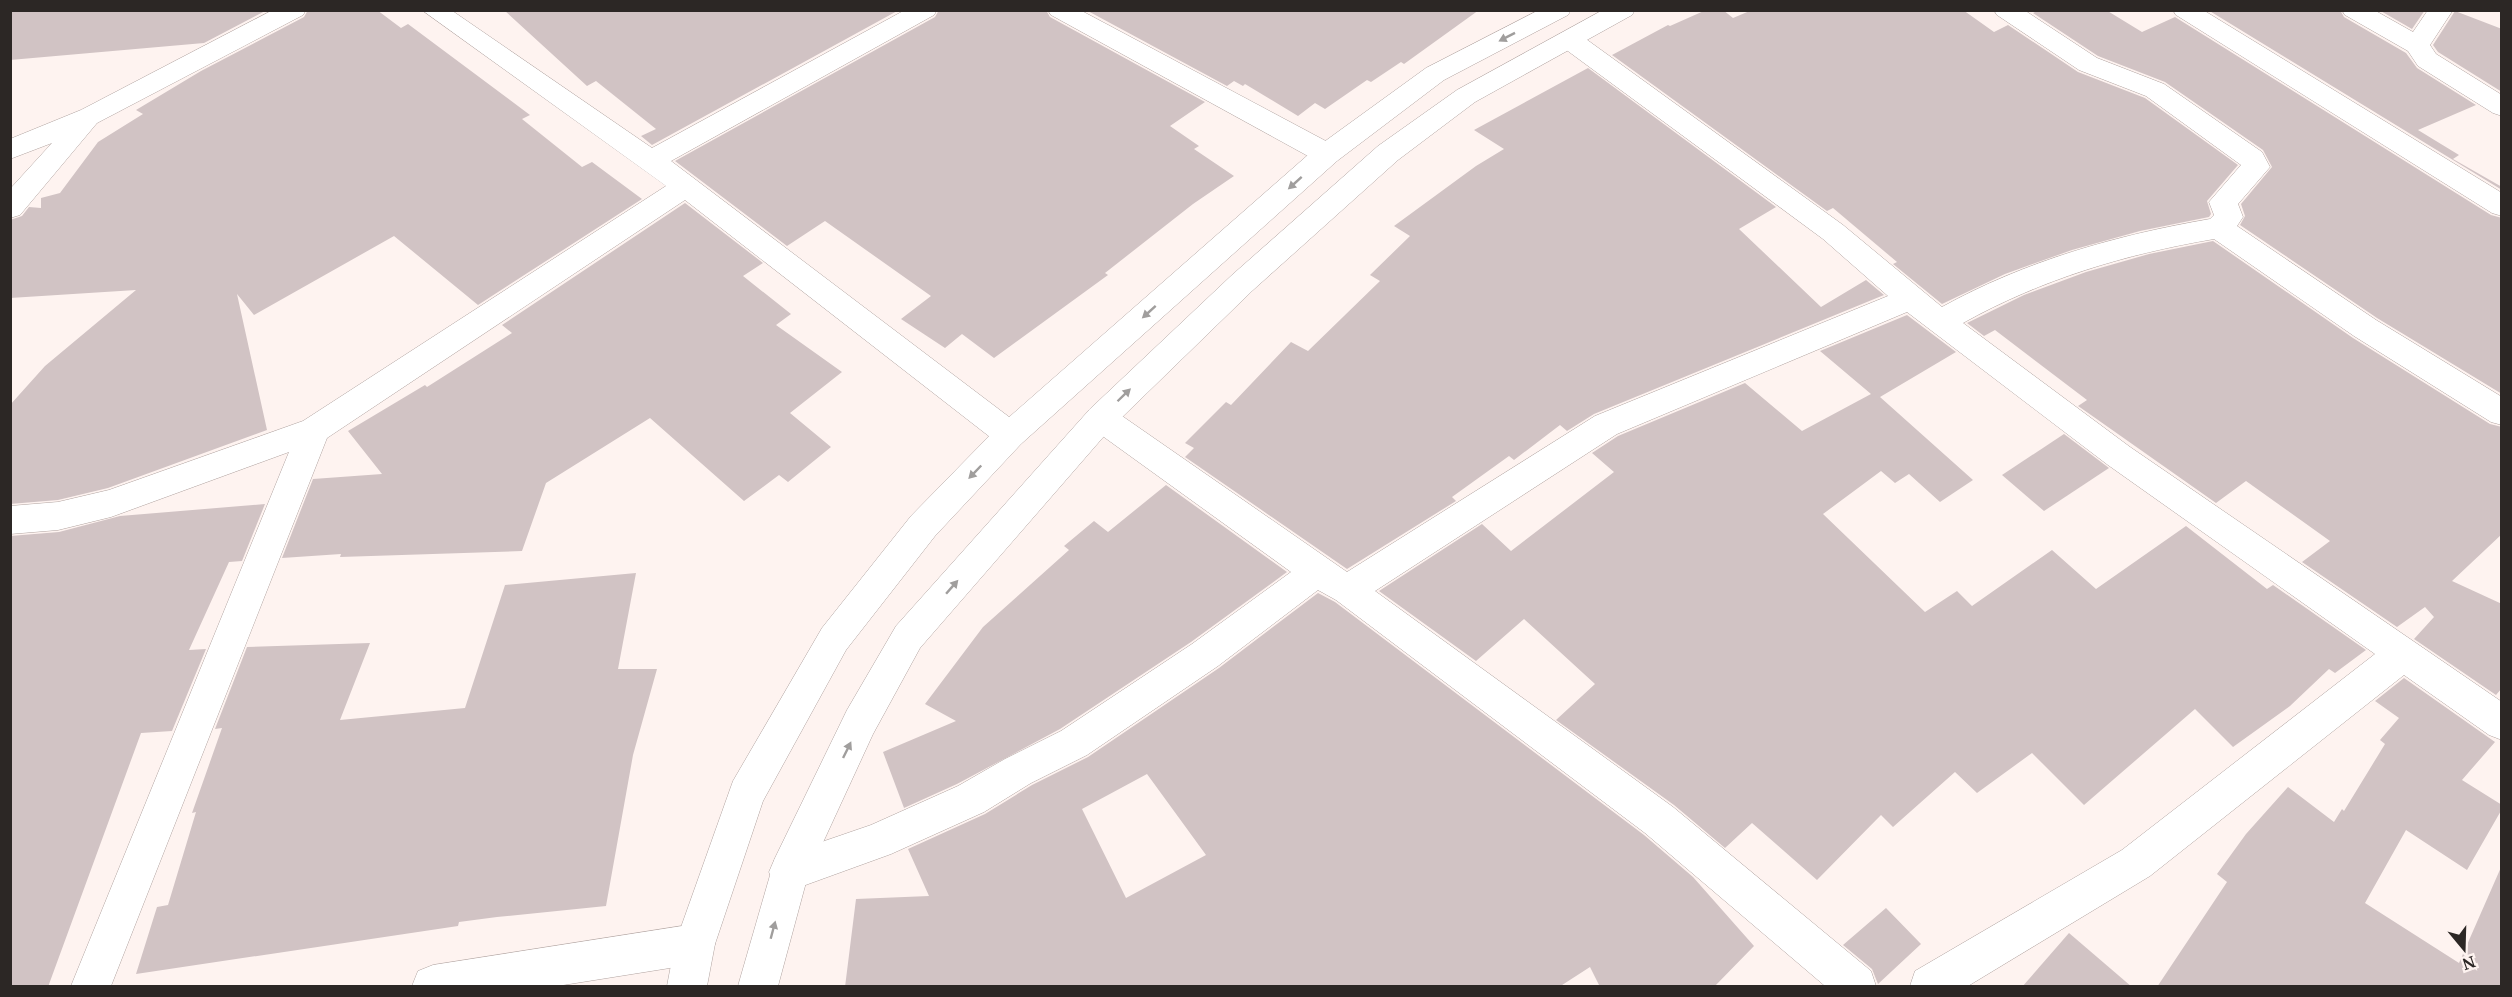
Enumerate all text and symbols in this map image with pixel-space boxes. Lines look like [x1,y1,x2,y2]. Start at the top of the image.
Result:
one-way arrow [1498,32,1515,42]
one-way arrow [1288,176,1303,189]
one-way arrow [1142,305,1157,318]
one-way arrow [1117,389,1131,403]
one-way arrow [968,465,982,479]
one-way arrow [945,580,959,595]
one-way arrow [842,742,852,759]
north arrow [2434,919,2494,979]
one-way arrow [769,921,779,939]
text: N [2459,951,2478,976]

